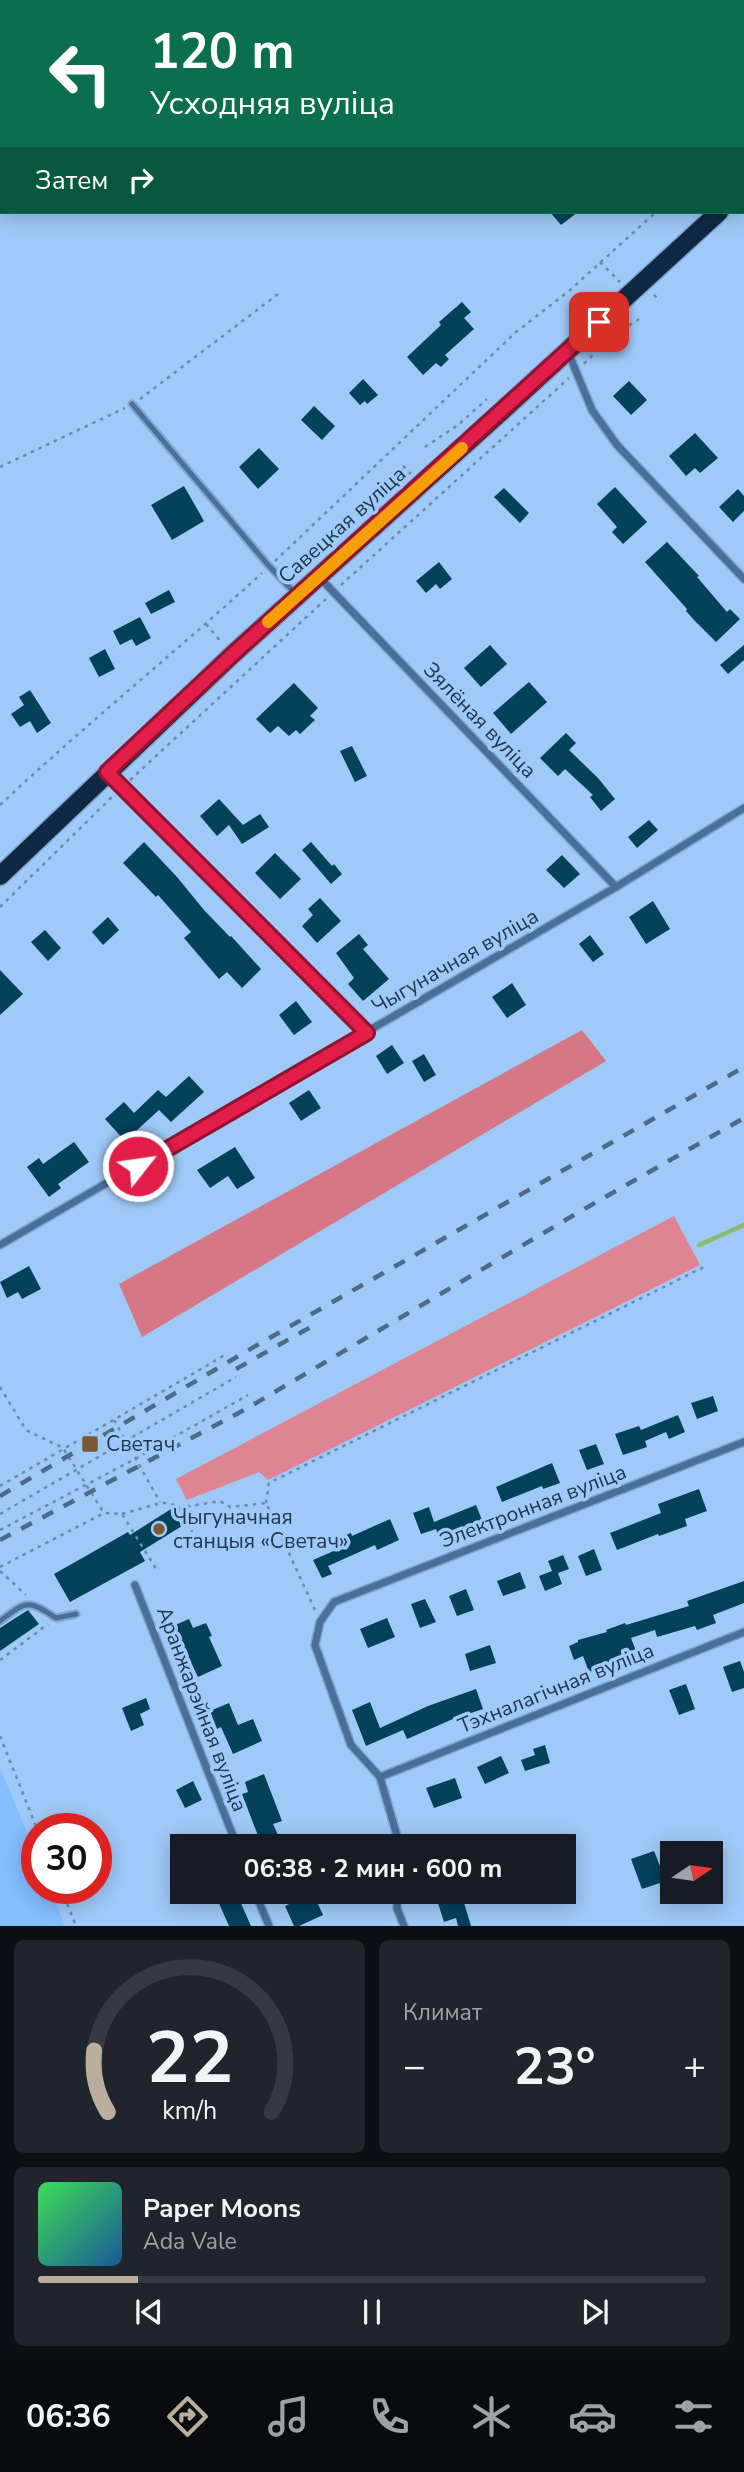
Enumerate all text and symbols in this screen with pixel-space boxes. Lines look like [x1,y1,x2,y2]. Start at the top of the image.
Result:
text: 120 m [150,18,294,85]
icon: left [35,28,126,119]
text: Усходняя вуліца [150,82,395,125]
icon: right [122,161,160,199]
text: Затем [35,163,108,198]
pin [569,292,629,352]
icon: arrive [580,303,618,341]
street label: Савецкая вуліца [272,460,412,590]
street label: Зялёная вуліца [417,656,543,784]
street label: Чыгуначная вуліца [367,902,543,1020]
position arrow [101,1129,175,1203]
place label: Светач [106,1430,175,1458]
marker: Светач [80,1434,100,1454]
street label: Электронная вуліца [436,1458,630,1554]
place label: Чыгуначная станцыя «Светач» [173,1503,348,1555]
marker: Чыгуначная станцыя «Светач» [151,1521,167,1537]
street label: Аранжарэйная вуліца [150,1602,254,1816]
street label: Тэхналагічная вуліца [454,1636,658,1740]
speed limit sign: 30 [21,1813,112,1904]
north arrow [660,1841,723,1904]
map controls [660,1841,723,1904]
text: 06:38 · 2 мин · 600 m [244,1851,502,1886]
text: Климат [403,1997,482,2028]
text: 22 [146,2009,233,2109]
text: 23° [513,2031,596,2102]
text: − [403,2041,426,2092]
text: + [683,2041,706,2092]
text: km/h [162,2094,217,2128]
text: Paper Moons [143,2191,301,2226]
text: Ada Vale [143,2226,237,2257]
icon: previous [130,2293,168,2331]
icon: pause [353,2293,391,2331]
icon: next [576,2293,614,2331]
icon: directions [163,2392,212,2441]
icon: music [264,2392,313,2441]
icon: phone [365,2392,414,2441]
icon: climate [467,2392,516,2441]
icon: car [568,2392,617,2441]
icon: filters [669,2392,718,2441]
text: 06:36 [26,2395,111,2438]

